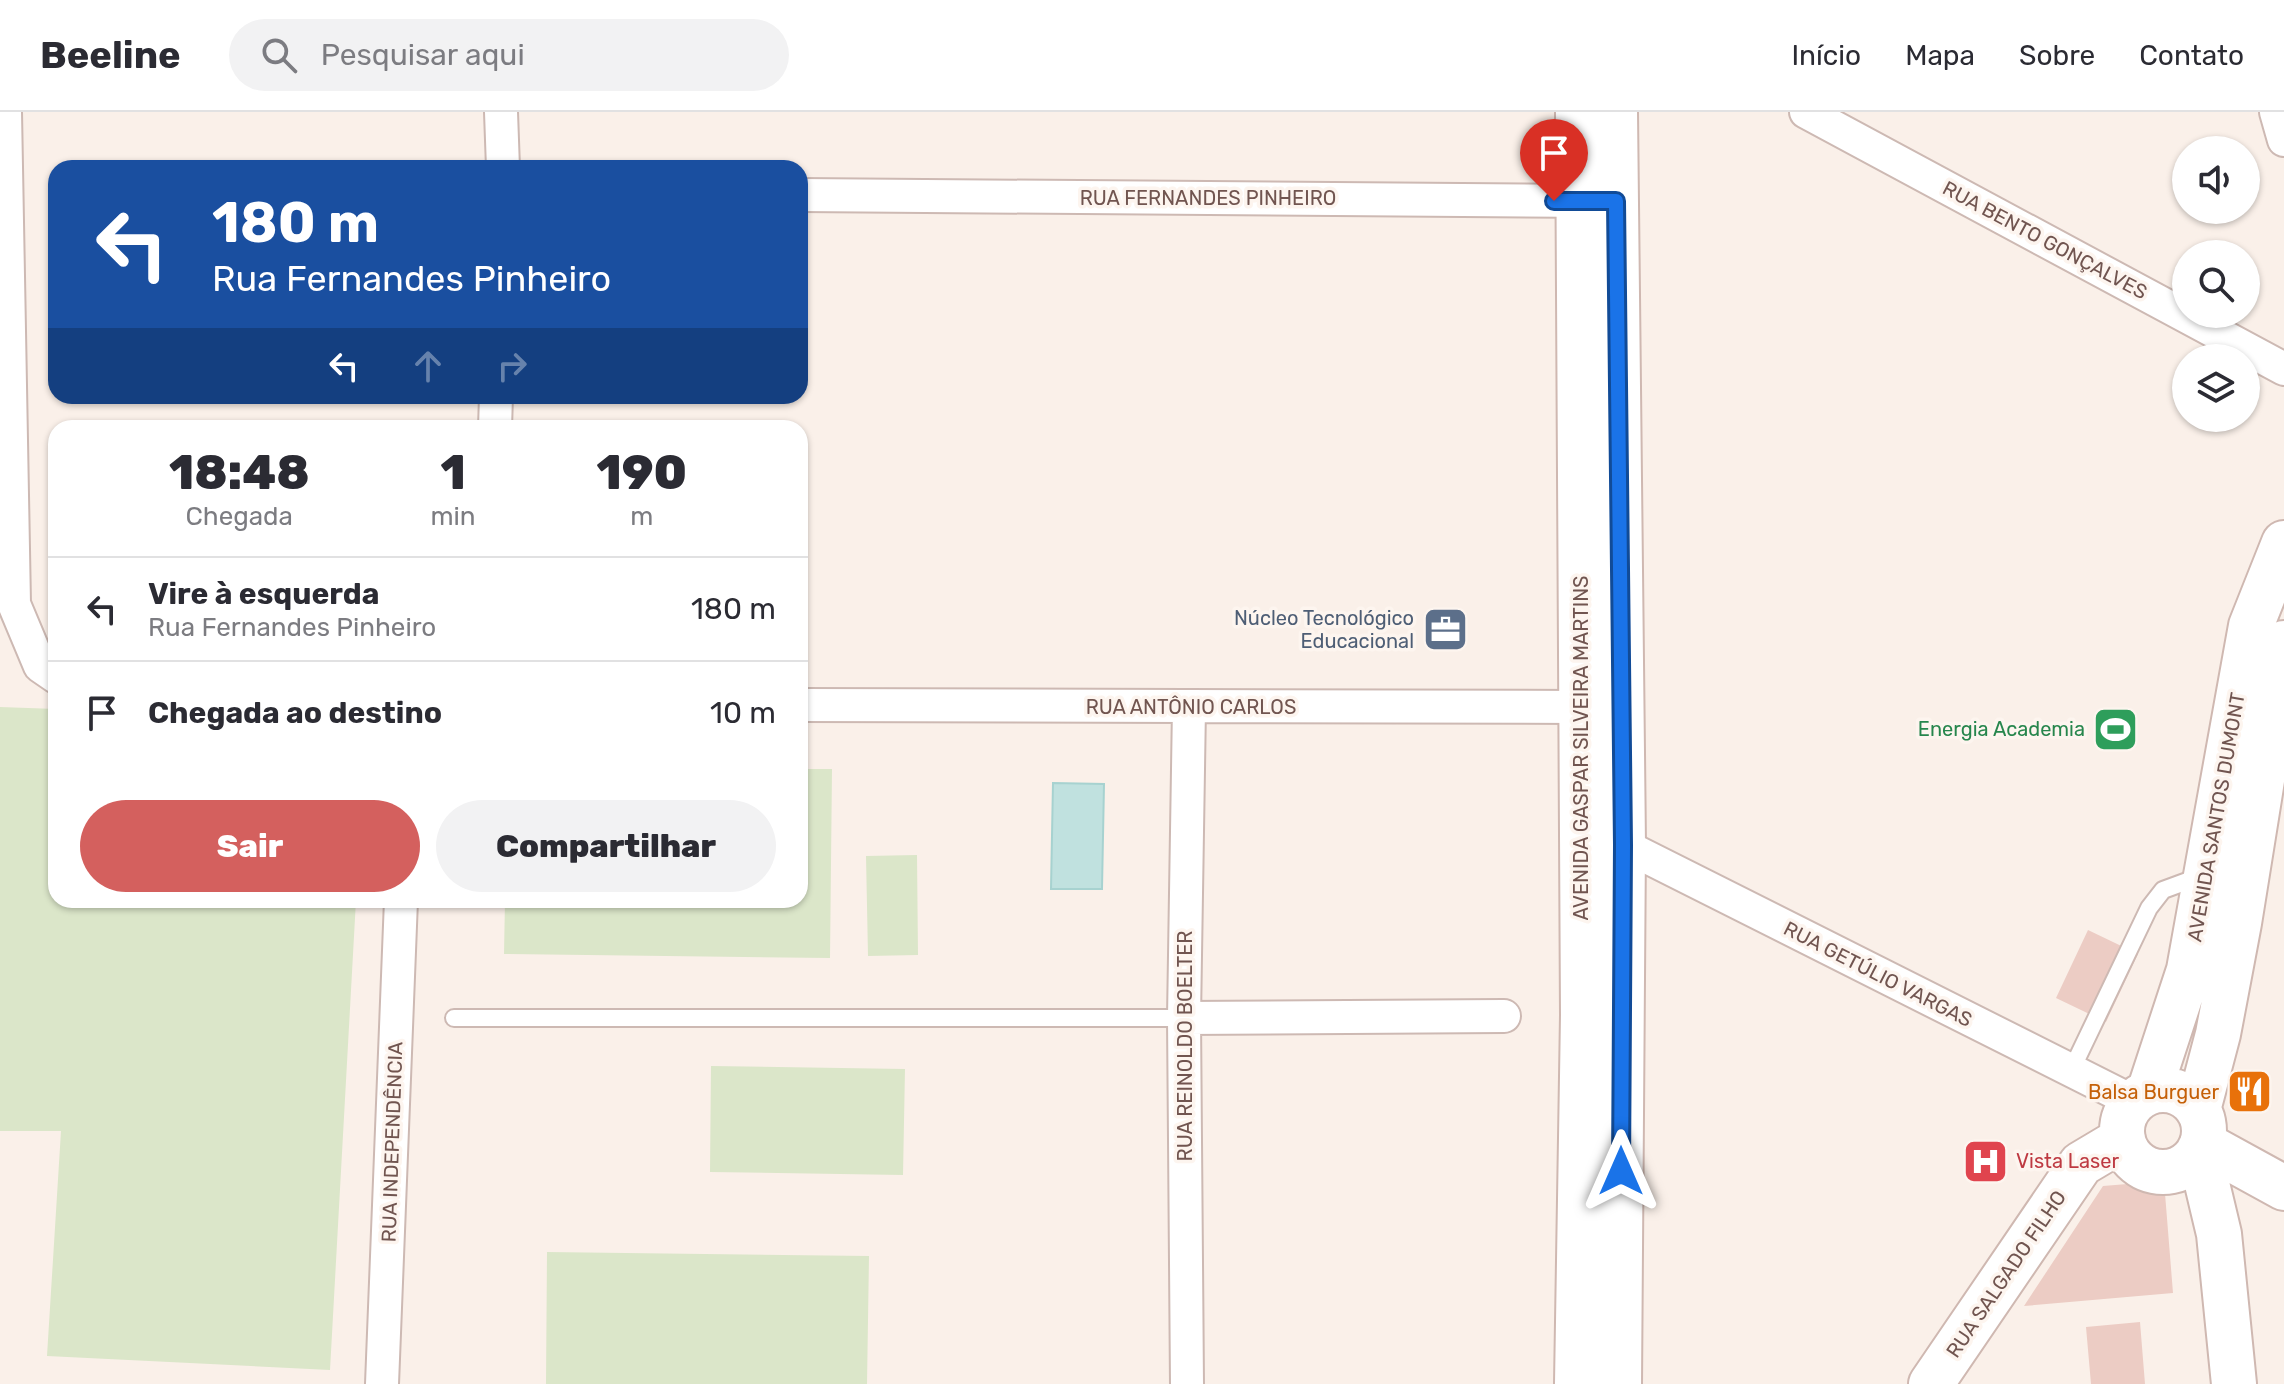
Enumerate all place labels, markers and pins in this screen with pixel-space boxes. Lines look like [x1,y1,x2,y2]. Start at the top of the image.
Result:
pin [1520,119,1588,201]
place label: Núcleo Tecnológico Educacional [1234,606,1414,653]
office icon: Núcleo Tecnológico Educacional [1421,606,1469,654]
sports icon: Energia Academia [2092,705,2140,753]
place label: Energia Academia [1918,717,2085,741]
restaurant icon: Balsa Burguer [2226,1068,2274,1116]
place label: Balsa Burguer [2088,1080,2219,1104]
hospital icon: Vista Laser [1961,1137,2009,1185]
place label: Vista Laser [2016,1149,2120,1173]

